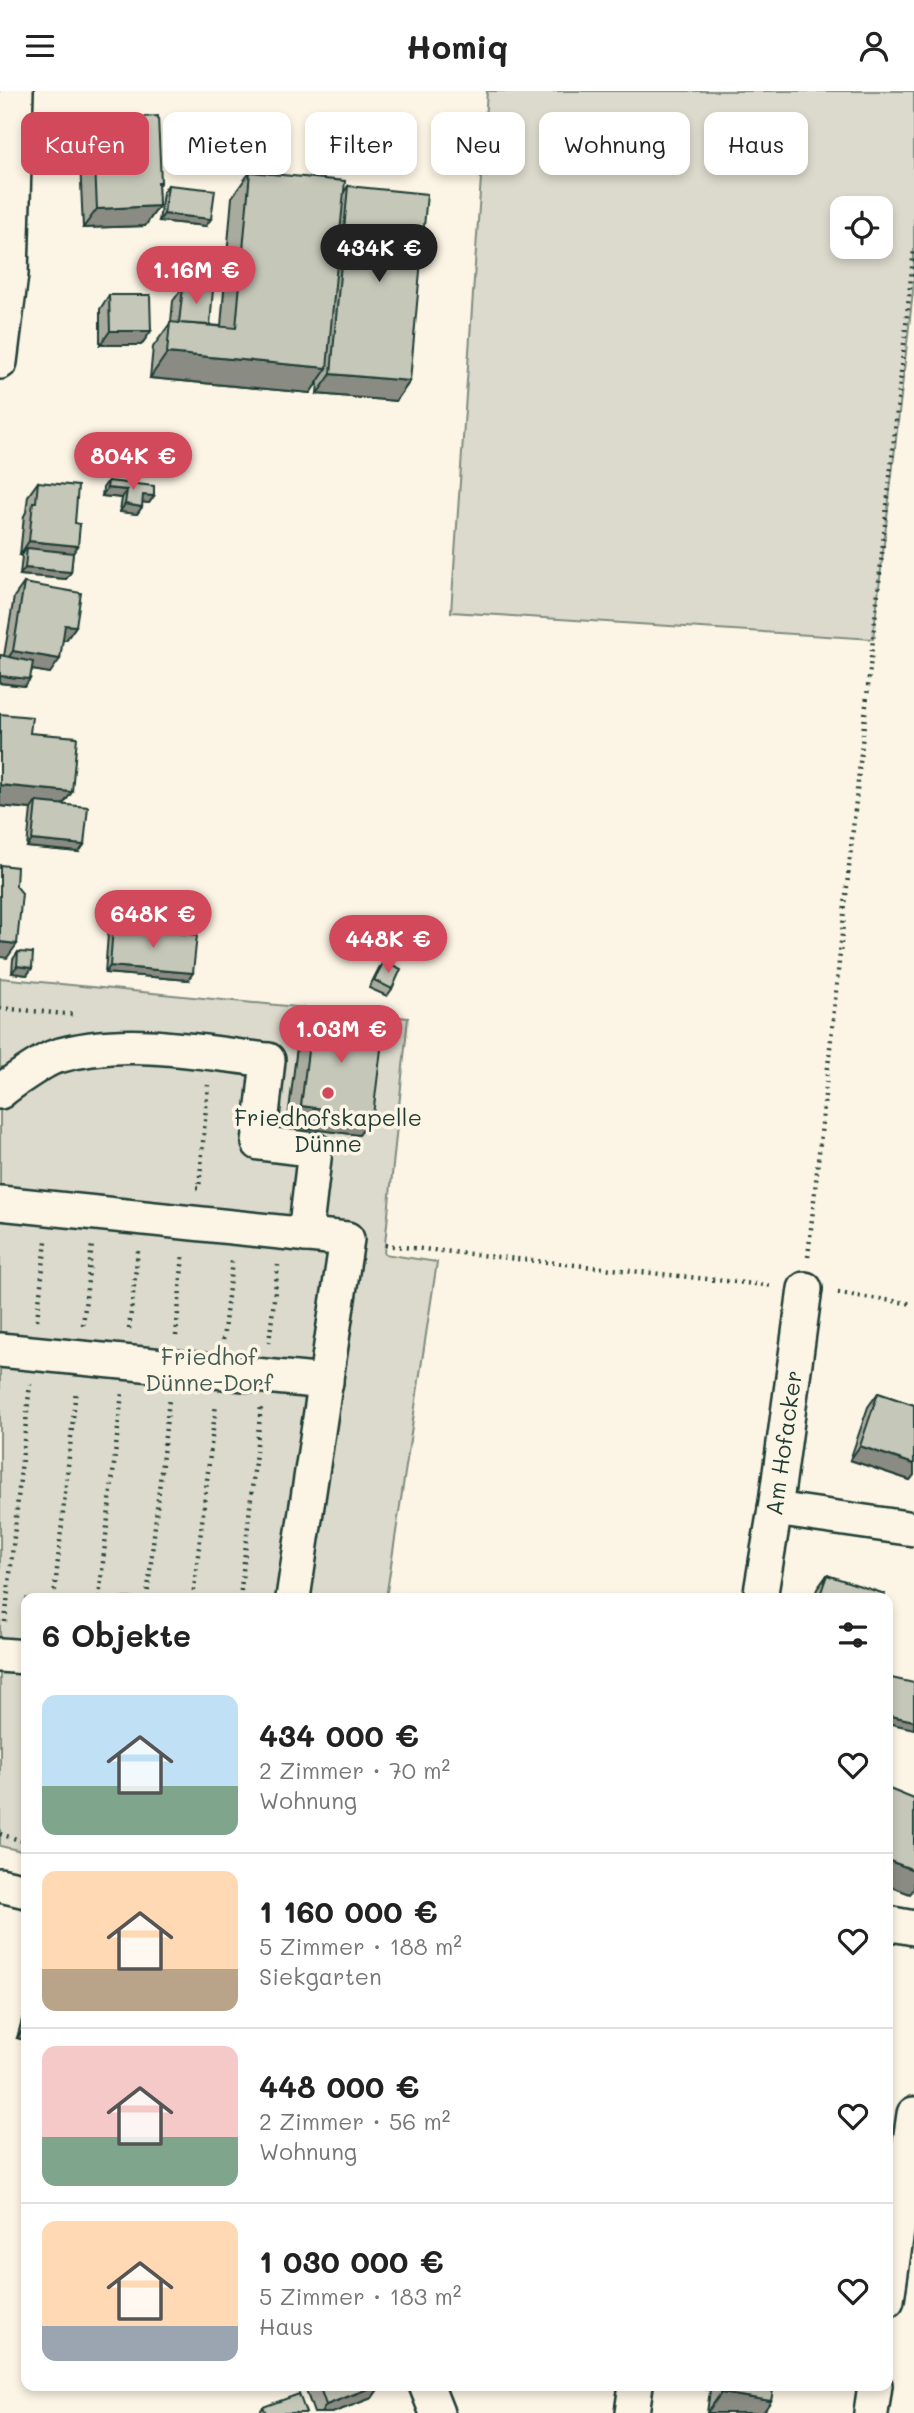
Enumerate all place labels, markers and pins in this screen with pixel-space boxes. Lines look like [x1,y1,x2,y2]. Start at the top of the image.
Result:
pin: 434K € [322,225,436,284]
pin: 1.16M € [131,247,261,306]
pin: 804K € [76,433,190,492]
pin: 648K € [96,891,210,950]
pin: 448K € [331,915,445,975]
pin: 1.03M € [276,1005,406,1065]
marker: Friedhofskapelle Dünne [320,1085,336,1101]
place label: Friedhofskapelle Dünne [234,1102,422,1158]

